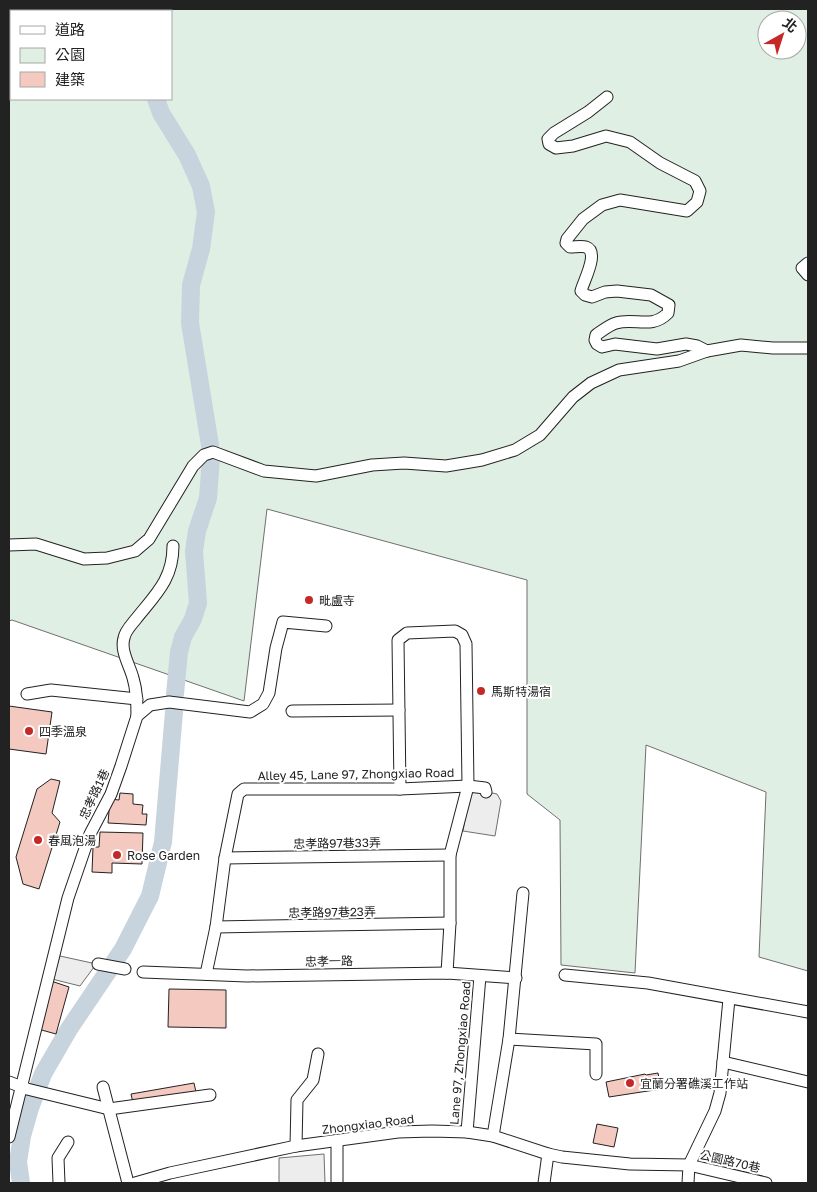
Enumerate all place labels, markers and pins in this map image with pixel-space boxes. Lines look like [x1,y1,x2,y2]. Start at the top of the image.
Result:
place label: 毗盧寺 [319,593,355,608]
marker: 毗盧寺 [303,594,315,606]
place label: 馬斯特湯宿 [491,684,551,699]
marker: 馬斯特湯宿 [475,685,487,697]
place label: 四季溫泉 [39,724,87,739]
marker: 四季溫泉 [23,725,35,737]
place label: 春風泡湯 [48,833,96,848]
marker: 春風泡湯 [32,834,44,846]
place label: Rose Garden [127,848,200,863]
marker: Rose Garden [111,849,123,861]
place label: 宜蘭分署礁溪工作站 [640,1076,748,1091]
marker: 宜蘭分署礁溪工作站 [624,1077,636,1089]

